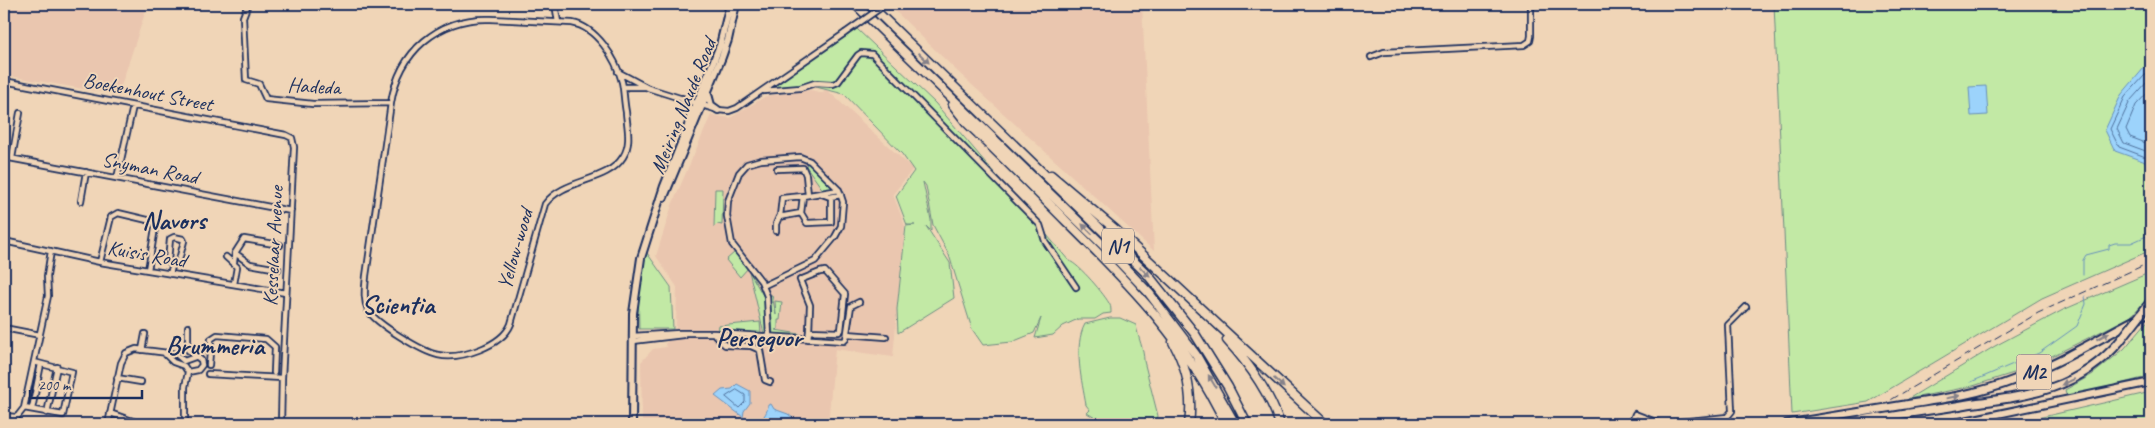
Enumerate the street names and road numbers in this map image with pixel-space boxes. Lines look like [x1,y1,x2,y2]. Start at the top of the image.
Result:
street label: Meiring Naude Road [644,31,723,177]
street label: Boekenhout Street [81,67,217,118]
street label: Hadeda [287,72,343,100]
street label: Snyman Road [100,146,204,191]
street label: Kesselaar Avenue [257,183,289,307]
street label: Yellow-wood [491,202,540,292]
road number: N1 [1102,228,1134,264]
street label: Kuisis Road [106,234,191,274]
road number: M2 [2016,354,2052,390]

